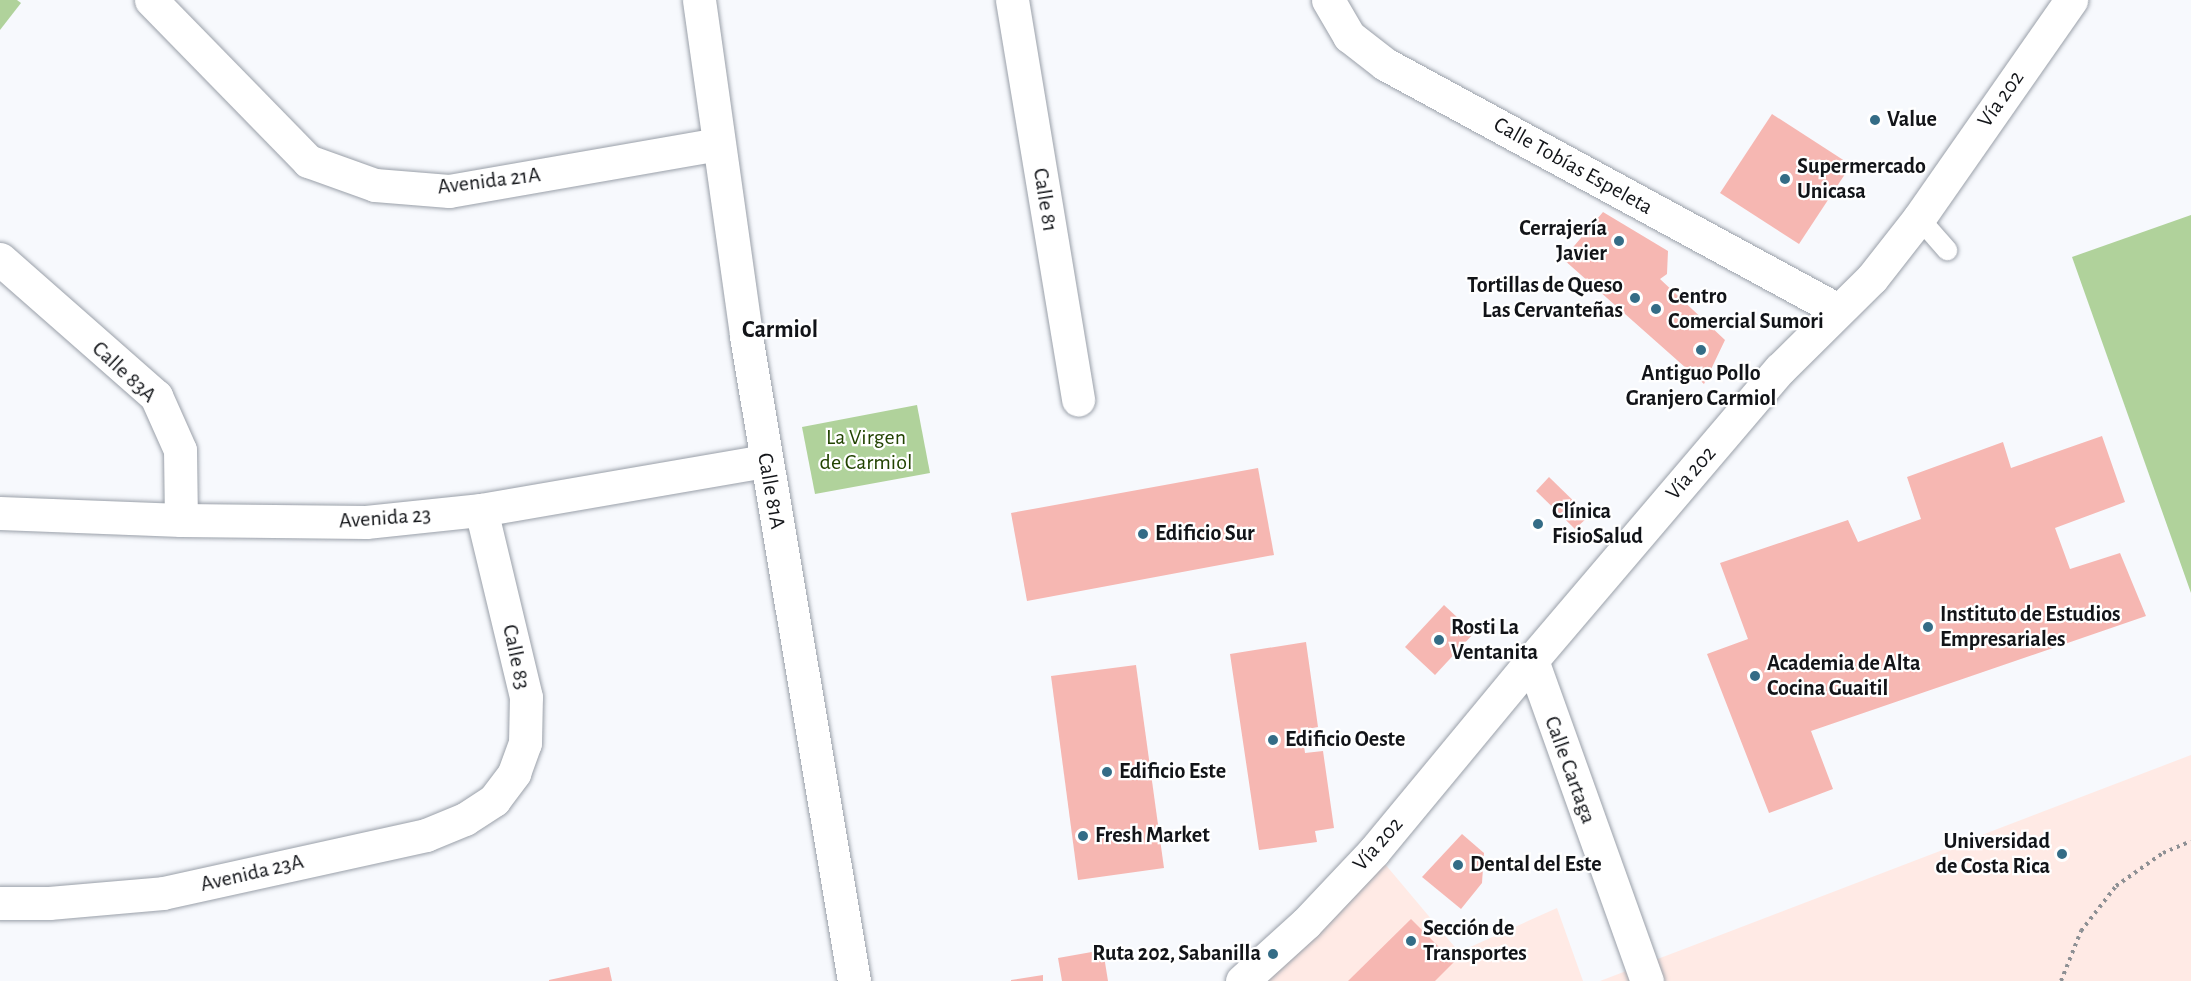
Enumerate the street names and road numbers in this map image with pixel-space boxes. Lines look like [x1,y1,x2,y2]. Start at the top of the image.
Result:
street label: Vía 202 [1972,66,2030,132]
street label: Calle Tobías Espeleta [1489,111,1657,221]
street label: Avenida 21A [436,162,542,200]
street label: Calle 81 [1027,166,1063,234]
street label: Calle 83A [86,336,162,408]
street label: Vía 202 [1660,441,1722,505]
street label: Calle 81A [751,451,791,531]
street label: Avenida 23 [338,502,432,534]
street label: Calle 83 [496,622,536,692]
street label: Calle Cartaga [1538,713,1602,827]
street label: Vía 202 [1347,812,1409,876]
street label: Avenida 23A [198,848,306,898]

